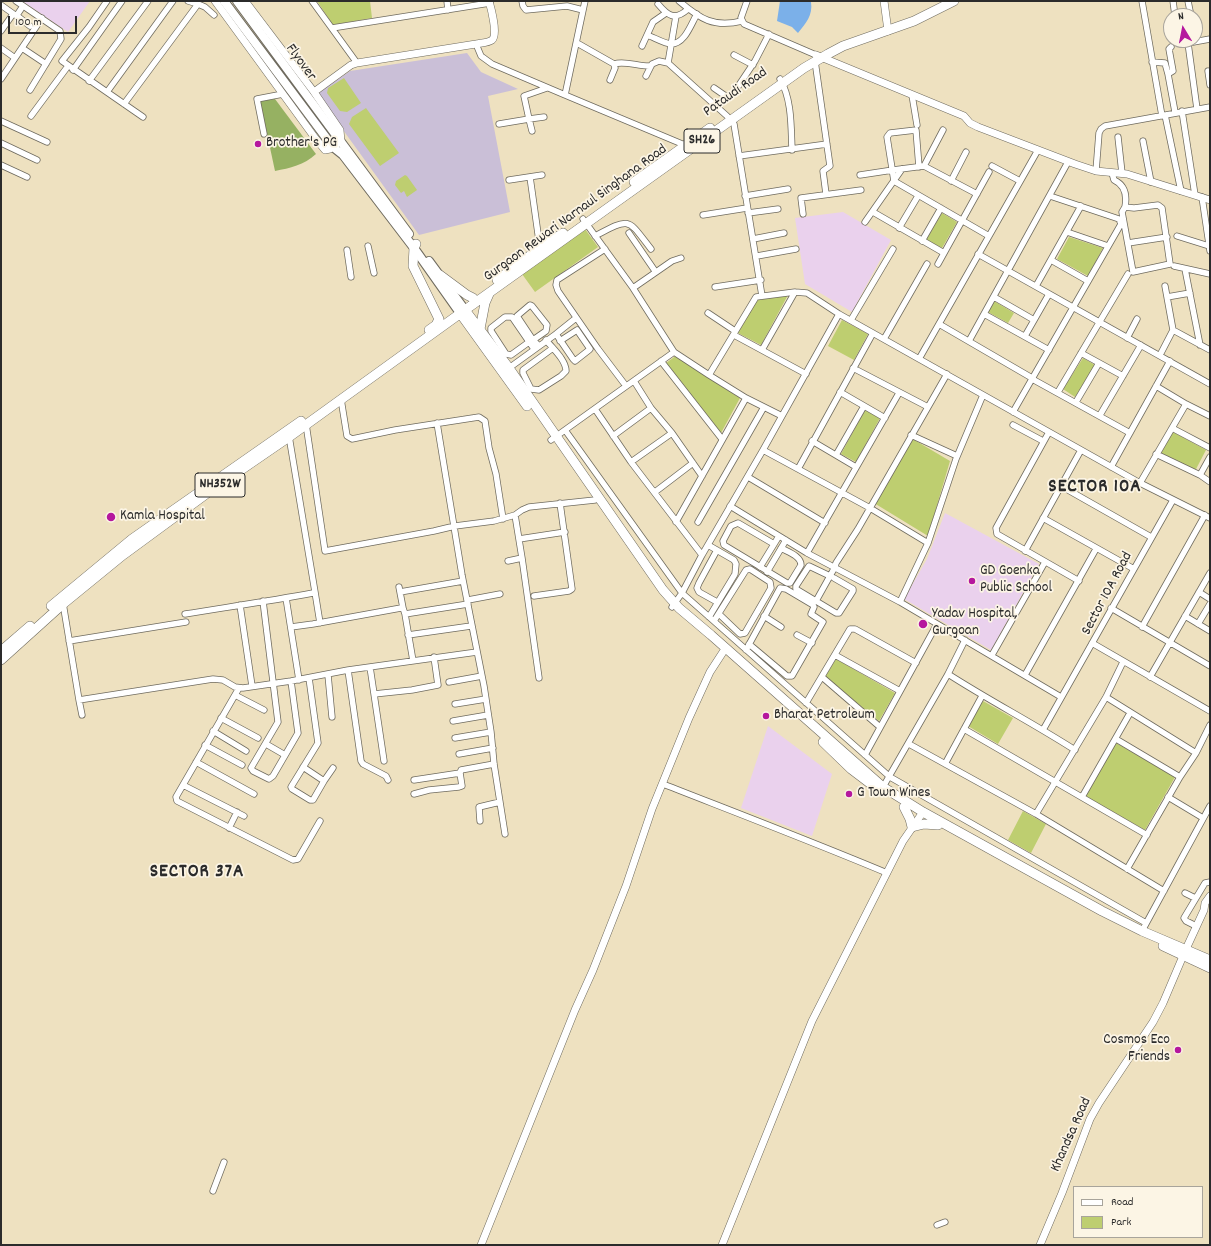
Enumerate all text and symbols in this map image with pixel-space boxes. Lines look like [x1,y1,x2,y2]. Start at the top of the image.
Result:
scale bar [10,8,79,34]
north arrow [1163,8,1203,48]
text: N [1177,9,1185,26]
text: 100 m [15,14,42,31]
street label: Flyover [281,41,319,85]
street label: Pataudi Road [700,64,772,122]
road number: SH26 [684,129,720,153]
place label: Brother's PG [266,135,337,153]
marker: Brother's PG [253,139,263,149]
street label: Gurgaon Rewari Narnaul Singhana Road [481,141,671,287]
road number: NH352W [195,473,245,497]
district label: SECTOR 10A [1048,477,1142,499]
place label: Kamla Hospital [120,508,205,526]
marker: Kamla Hospital [105,511,117,523]
street label: Sector 10A Road [1079,549,1137,639]
place label: GD Goenka Public School [980,563,1052,598]
marker: GD Goenka Public School [967,576,977,586]
place label: Yadav Hospital, Gurgoan [932,606,1018,641]
marker: Yadav Hospital, Gurgoan [917,618,929,630]
place label: Bharat Petroleum [774,707,875,725]
marker: Bharat Petroleum [761,711,771,721]
place label: G Town Wines [857,785,931,803]
marker: G Town Wines [844,789,854,799]
district label: SECTOR 37A [150,862,244,884]
place label: Cosmos Eco Friends [1103,1032,1170,1067]
marker: Cosmos Eco Friends [1173,1045,1183,1055]
street label: Khandsa Road [1048,1095,1096,1175]
legend [1073,1186,1203,1238]
text: Road [1111,1194,1133,1211]
text: Park [1111,1214,1131,1231]

